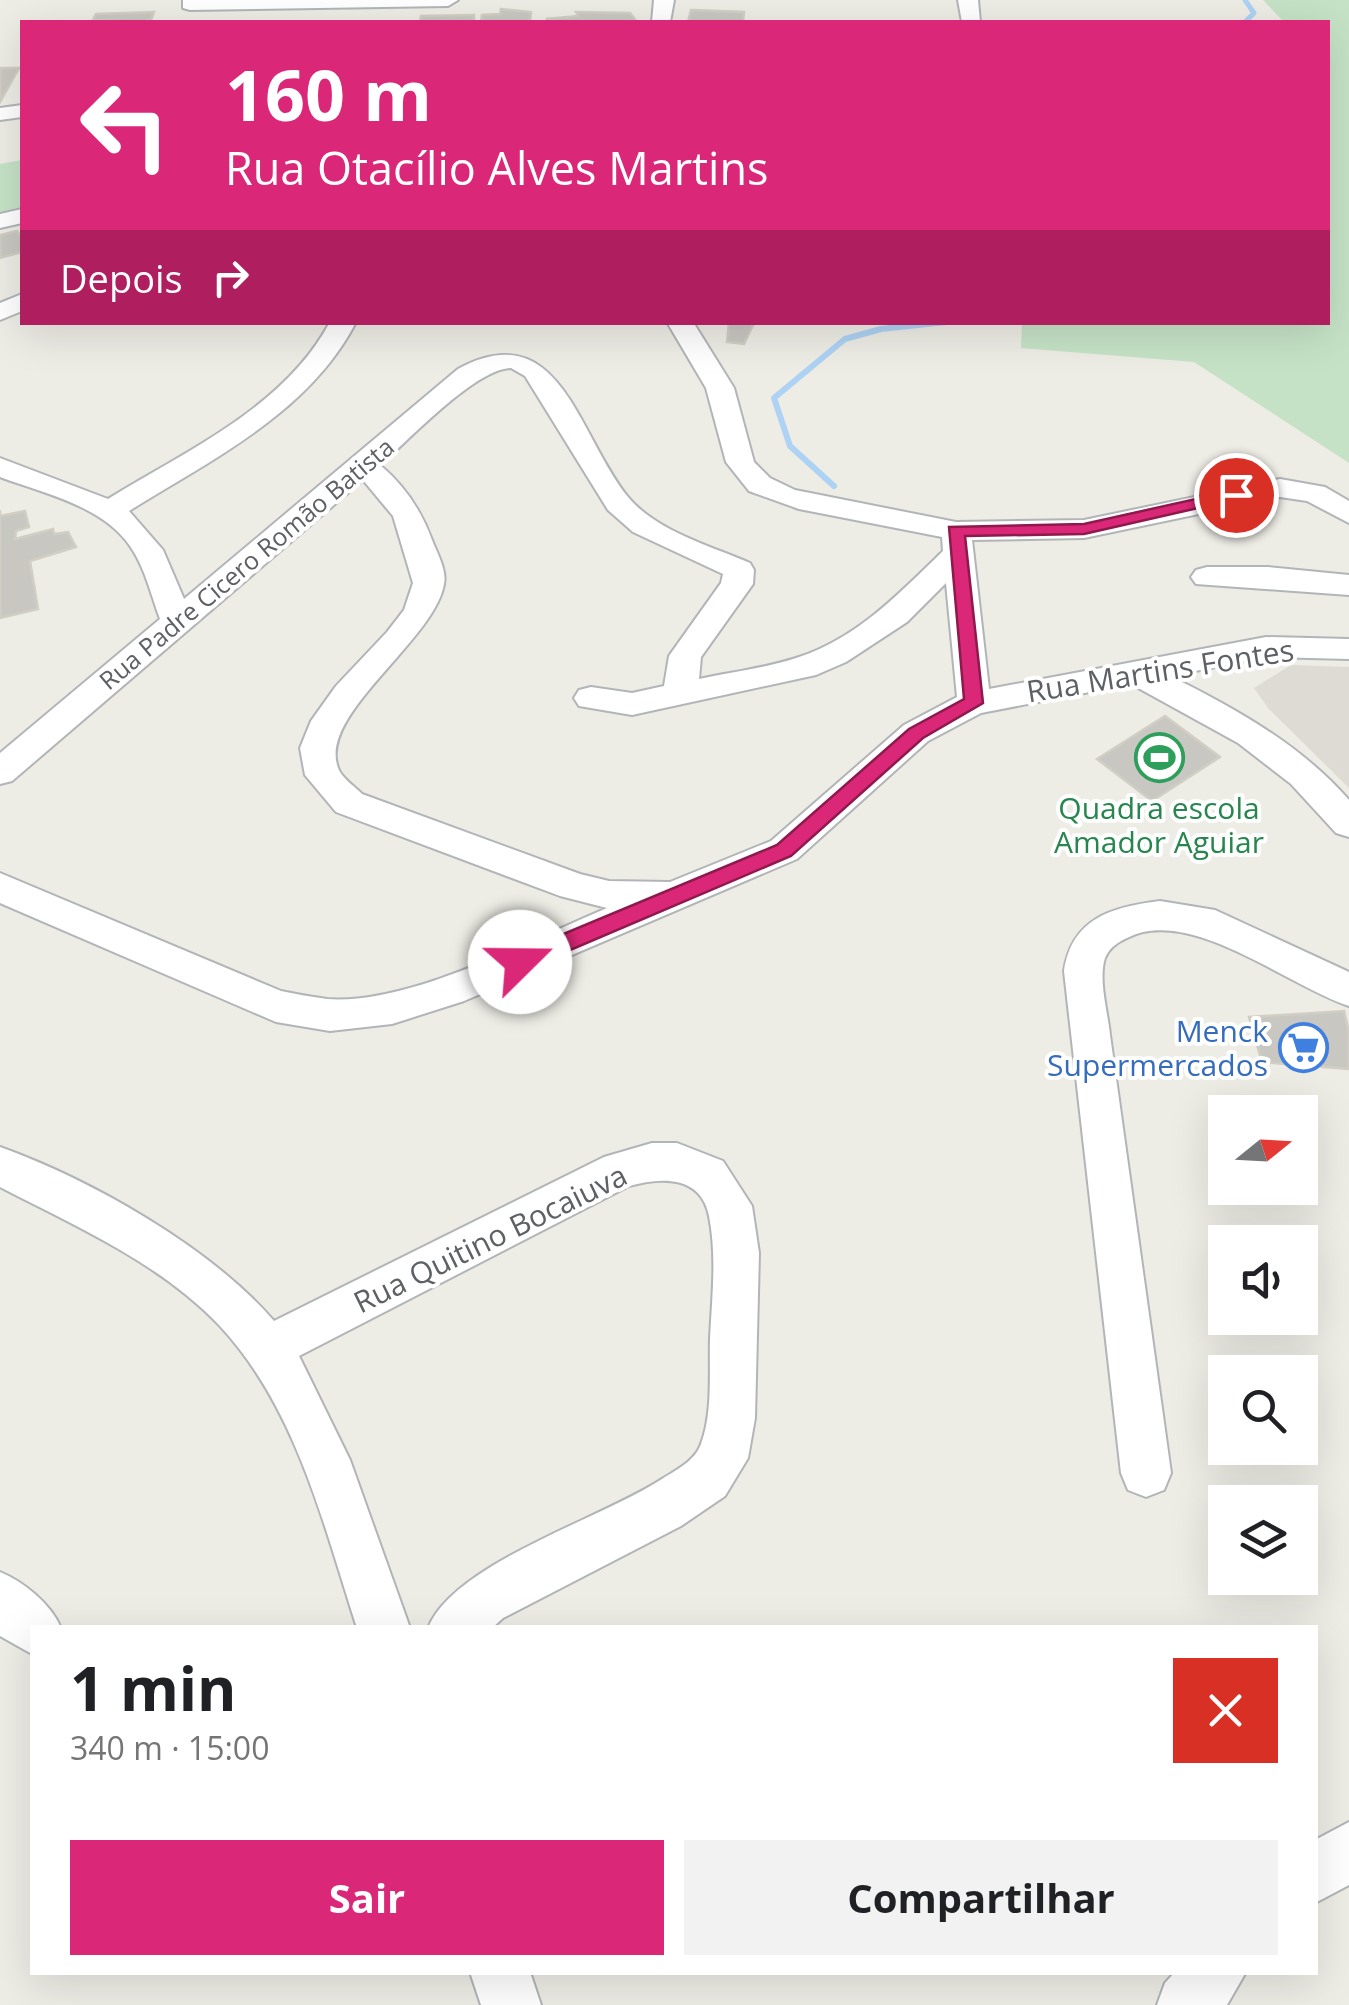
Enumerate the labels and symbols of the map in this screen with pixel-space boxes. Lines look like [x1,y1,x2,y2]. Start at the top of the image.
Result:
street label: Rua Padre Cicero Romão Batista [91,429,401,697]
pin [1194,453,1279,538]
street label: Rua Martins Fontes [1024,629,1296,711]
sports icon: Quadra escola Amador Aguiar [1133,732,1185,784]
place label: Quadra escola Amador Aguiar [1054,787,1264,862]
position arrow [468,910,572,1014]
place label: Menck Supermercados [1047,1010,1268,1085]
supermarket icon: Menck Supermercados [1277,1021,1329,1073]
north arrow [1208,1095,1318,1205]
street label: Rua Quitino Bocaiuva [347,1154,633,1322]

